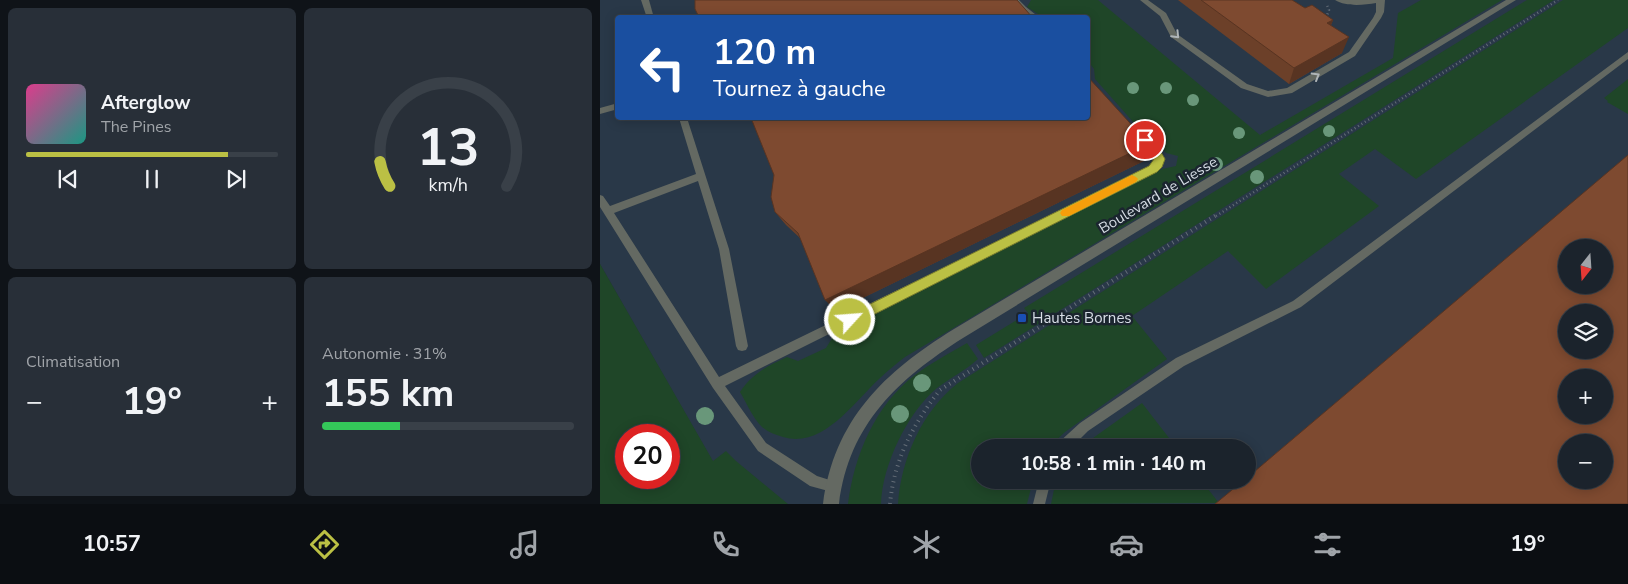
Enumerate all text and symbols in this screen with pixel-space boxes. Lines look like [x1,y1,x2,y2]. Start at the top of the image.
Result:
text: 120 m [713,29,816,76]
one-way arrow [1170,29,1179,38]
icon: left [630,35,695,100]
one-way arrow [1311,72,1320,82]
text: Tournez à gauche [713,74,886,104]
text: Afterglow [101,90,191,116]
text: 13 [417,112,479,183]
text: The Pines [101,116,171,138]
pin [1124,119,1166,161]
icon: arrive [1131,126,1159,154]
street label: Boulevard de Liesse [1095,152,1221,238]
icon: previous [54,165,82,193]
icon: pause [138,165,166,193]
icon: next [222,165,250,193]
text: km/h [428,173,468,197]
north arrow [1558,239,1612,294]
map controls [1558,239,1613,489]
position arrow [823,293,875,345]
button: layers [1558,304,1613,359]
place label: Hautes Bornes [1032,308,1132,328]
marker: Hautes Bornes [1016,312,1028,324]
text: Autonomie · 31% [322,343,447,365]
text: Climatisation [26,351,120,373]
text: 155 km [322,368,454,419]
button: + [1558,369,1613,424]
text: 19° [122,376,182,427]
text: − [26,383,43,421]
text: + [261,383,278,421]
speed limit sign: 20 [615,424,680,489]
button: − [1558,434,1613,489]
text: 10:58 · 1 min · 140 m [1021,451,1206,477]
icon: directions [307,527,342,562]
icon: music [507,527,542,562]
icon: phone [708,527,743,562]
icon: climate [909,527,944,562]
icon: car [1109,527,1144,562]
icon: filters [1310,527,1345,562]
text: 10:57 [83,529,141,559]
text: 19° [1510,529,1545,559]

